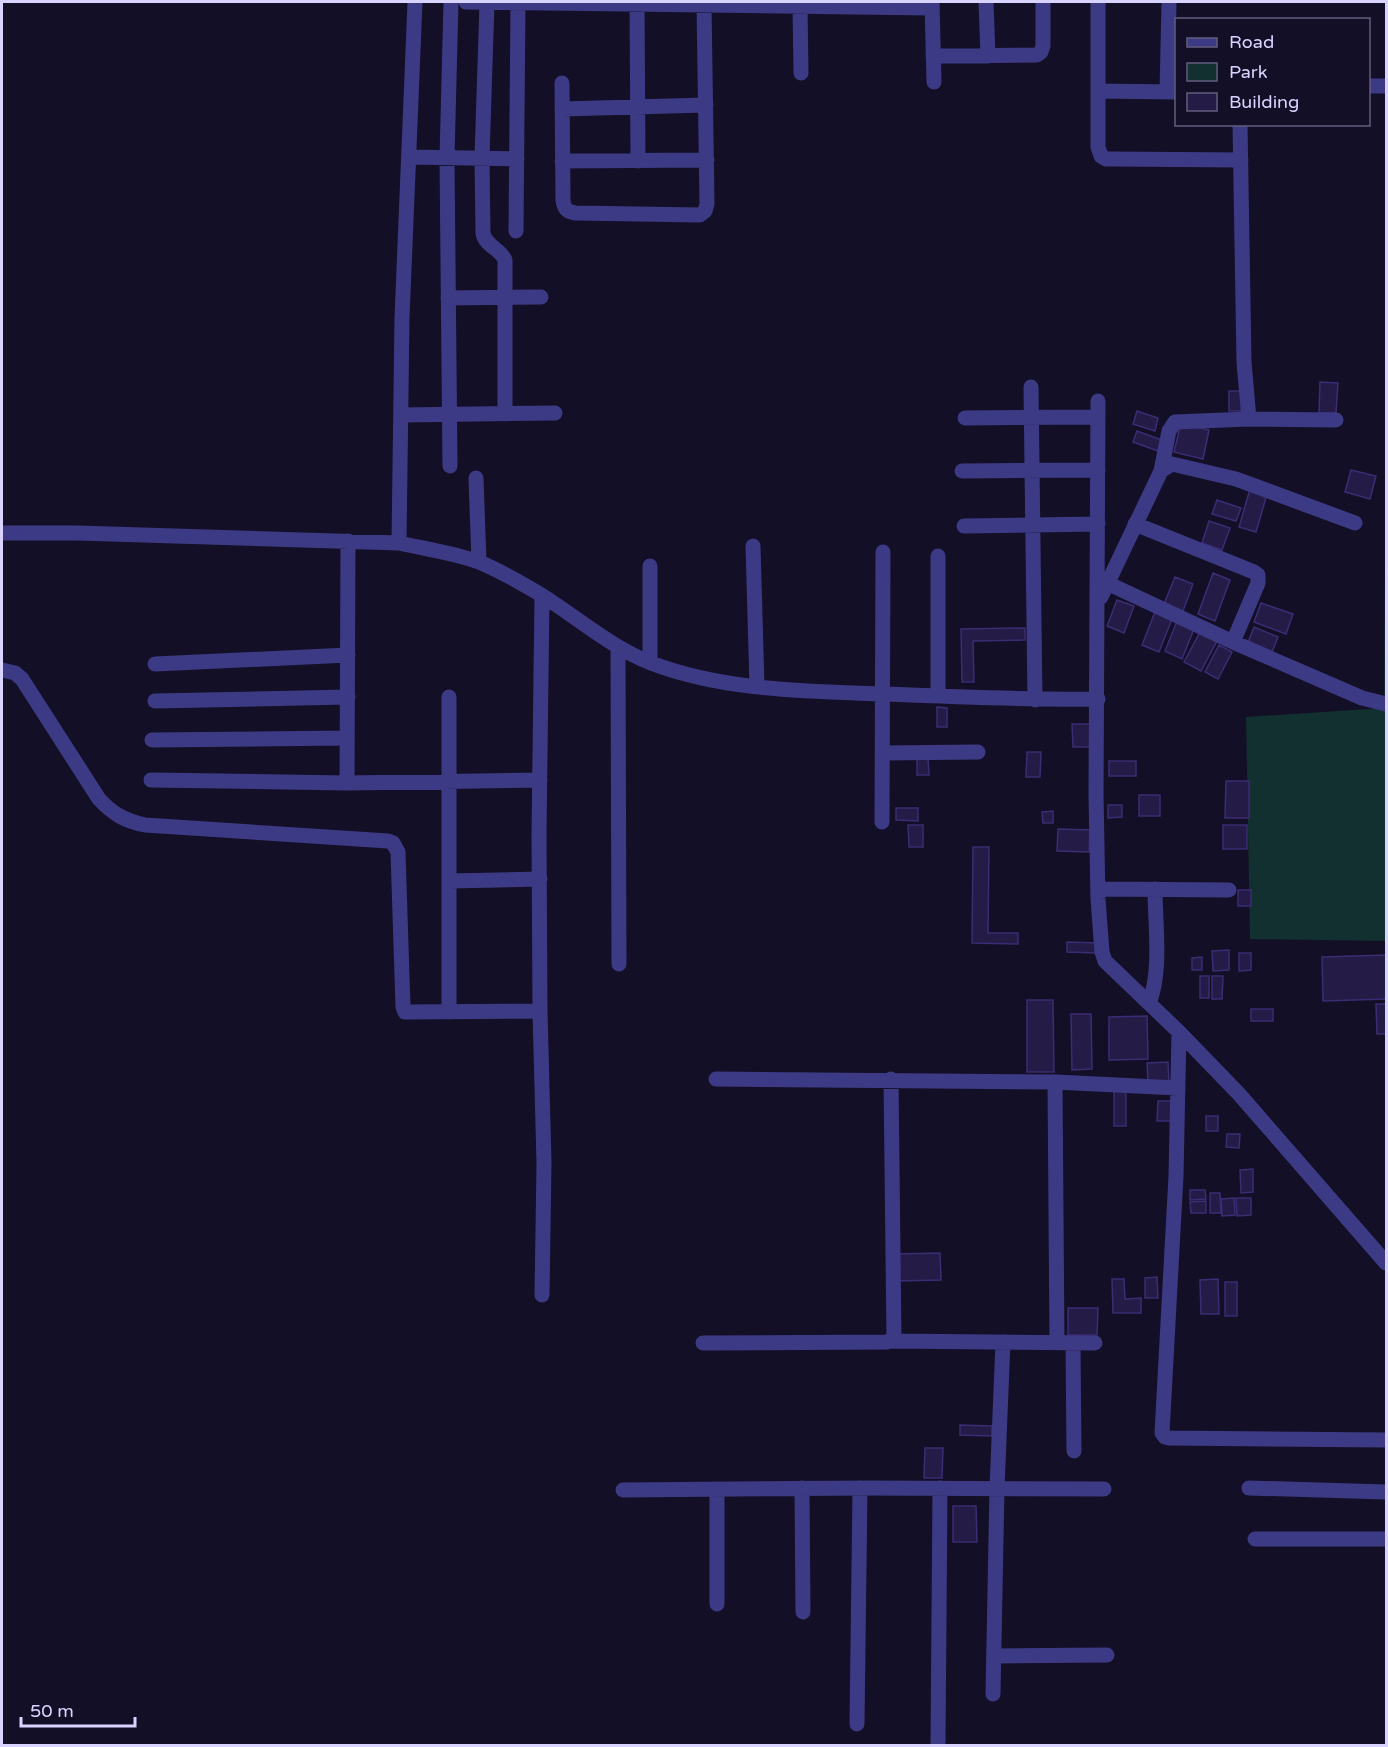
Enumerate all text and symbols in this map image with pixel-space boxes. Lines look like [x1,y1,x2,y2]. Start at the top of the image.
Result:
legend [1175,18,1370,126]
text: Road [1229,31,1274,53]
text: Park [1229,61,1268,83]
text: Building [1229,91,1299,113]
scale bar [21,1690,135,1728]
text: 50 m [30,1700,74,1722]

